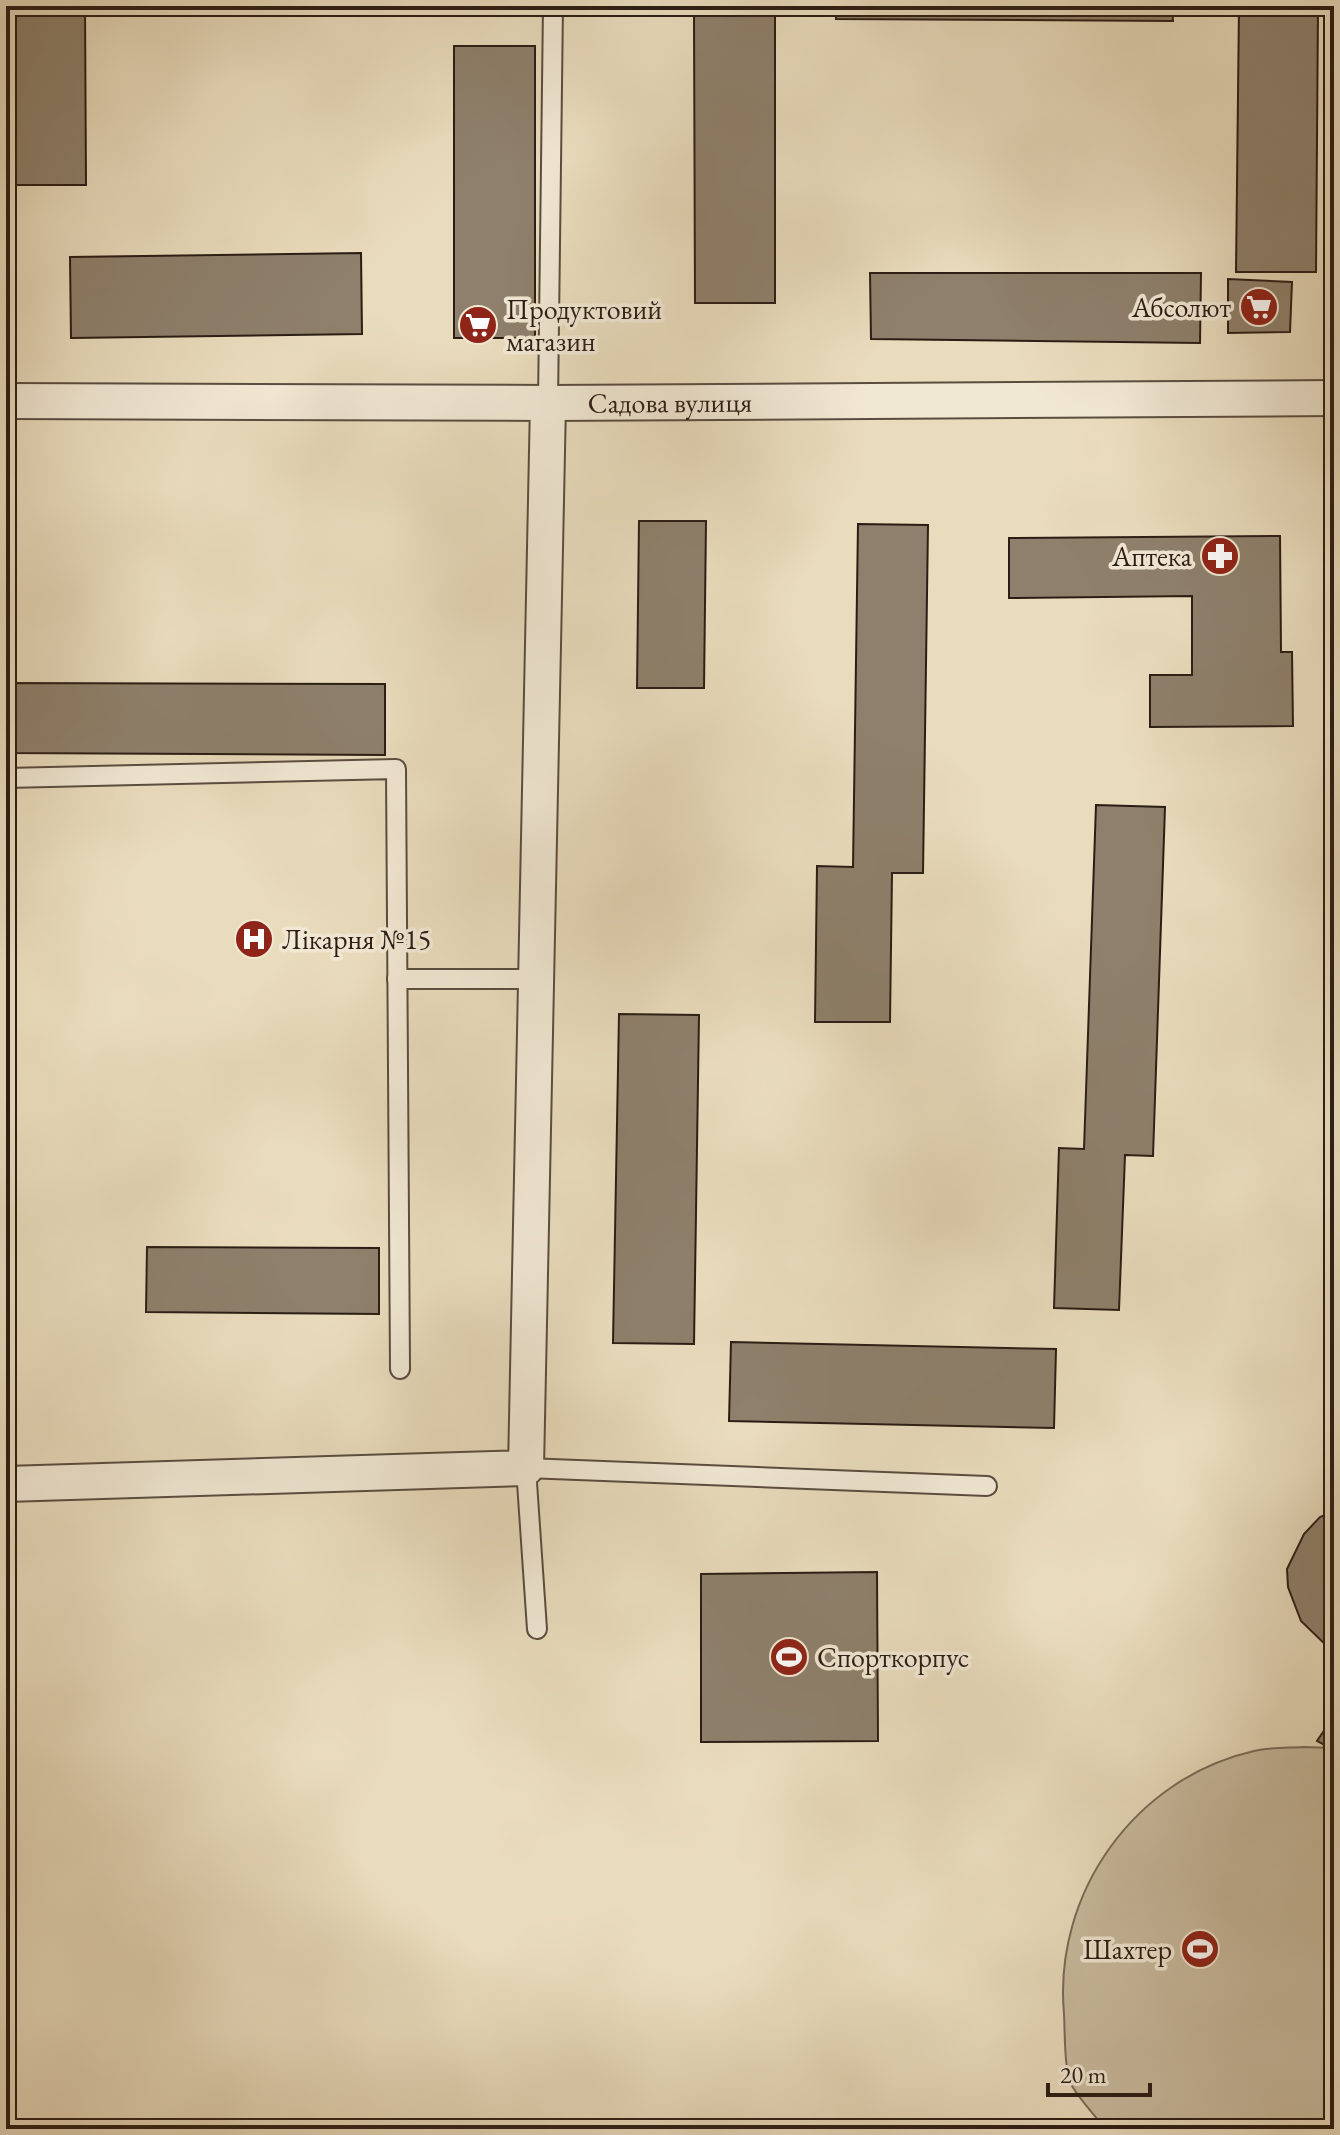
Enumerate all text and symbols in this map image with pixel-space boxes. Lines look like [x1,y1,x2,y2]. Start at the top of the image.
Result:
supermarket icon: Абсолют [1238,286,1280,328]
place label: Абсолют [1131,289,1232,325]
place label: Продуктовий магазин [506,291,662,359]
supermarket icon: Продуктовий магазин [457,304,499,346]
street label: Садова вулиця [588,384,752,421]
pharmacy icon: Аптека [1199,535,1241,577]
place label: Аптека [1111,538,1193,574]
hospital icon: Лікарня №15 [233,918,275,960]
place label: Лікарня №15 [282,921,431,957]
sports icon: Спорткорпус [768,1636,810,1678]
place label: Спорткорпус [817,1639,969,1675]
sports icon: Шахтер [1179,1928,1221,1970]
place label: Шахтер [1083,1931,1172,1967]
scale bar [1048,2047,1150,2097]
text: 20 m [1060,2059,1107,2090]

